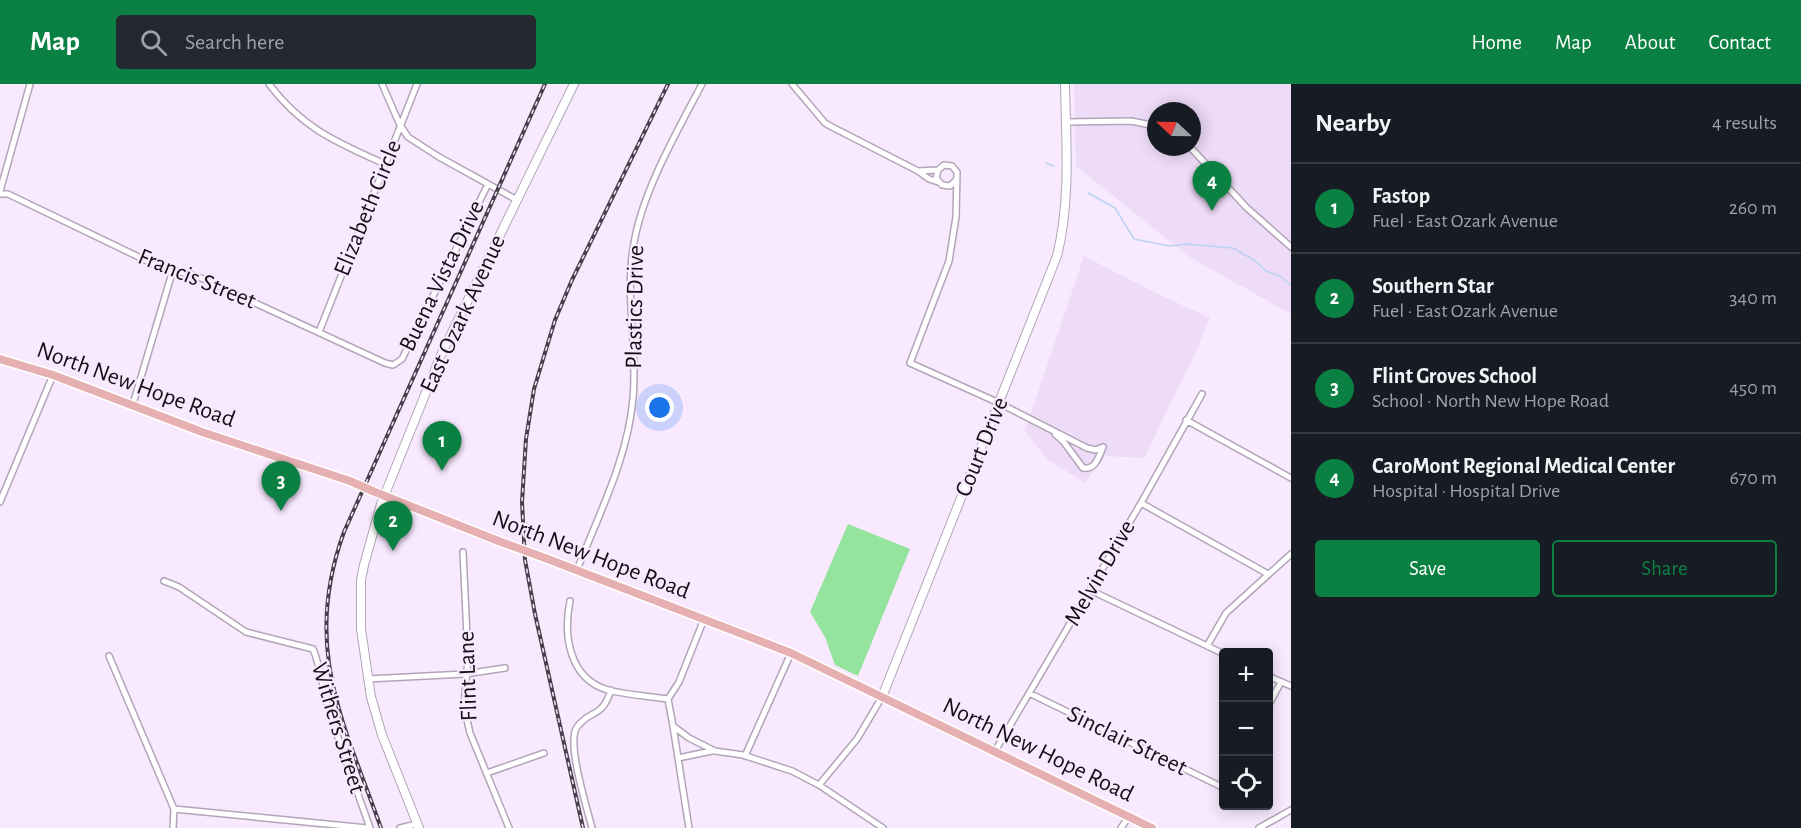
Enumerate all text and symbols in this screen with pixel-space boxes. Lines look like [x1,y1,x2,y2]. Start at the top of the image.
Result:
search box [116,15,536,69]
icon: search [137,26,170,59]
text: Map [30,28,80,56]
text: Search here [185,31,284,53]
text: Home [1471,32,1522,53]
text: Map [1555,32,1592,53]
text: About [1625,32,1675,53]
text: Contact [1708,32,1771,53]
north arrow [1147,102,1201,156]
text: Nearby [1315,110,1391,136]
text: 4 results [1712,113,1777,133]
street label: Elizabeth Circle [330,137,406,279]
pin: 4 [1192,162,1232,211]
text: Fastop [1372,185,1430,207]
street label: Buena Vista Drive [395,197,489,355]
text: 1 [1331,198,1338,218]
text: 260 m [1729,198,1777,218]
text: Fuel · East Ozark Avenue [1372,211,1558,231]
street label: East Ozark Avenue [416,231,510,397]
street label: Francis Street [135,245,260,314]
street label: Plastics Drive [622,245,648,369]
text: Southern Star [1372,275,1494,297]
text: 2 [1330,288,1339,308]
text: 340 m [1729,288,1777,308]
text: Fuel · East Ozark Avenue [1372,301,1558,321]
street label: North New Hope Road [34,338,238,432]
text: Flint Groves School [1372,365,1537,387]
text: 3 [1330,378,1339,398]
text: 450 m [1729,378,1777,398]
text: School · North New Hope Road [1372,391,1609,411]
your location [645,393,674,422]
street label: Court Drive [951,394,1013,500]
pin: 1 [422,422,462,471]
text: CaroMont Regional Medical Center [1372,455,1675,477]
pin: 3 [262,462,300,511]
text: 4 [1329,468,1340,488]
text: 670 m [1729,468,1777,488]
text: Hospital · Hospital Drive [1372,481,1560,501]
pin: 2 [374,502,412,551]
street label: North New Hope Road [489,506,693,604]
street label: Melvin Drive [1060,516,1140,630]
button: Save [1315,540,1540,597]
button: Share [1552,540,1777,597]
street label: Flint Lane [454,630,482,722]
map controls [1219,648,1273,810]
button: + [1219,648,1273,702]
street label: Withers Street [307,660,369,797]
street label: North New Hope Road [939,693,1137,807]
street label: Sinclair Street [1063,702,1191,780]
button: − [1219,702,1273,756]
button: locate [1219,756,1273,810]

